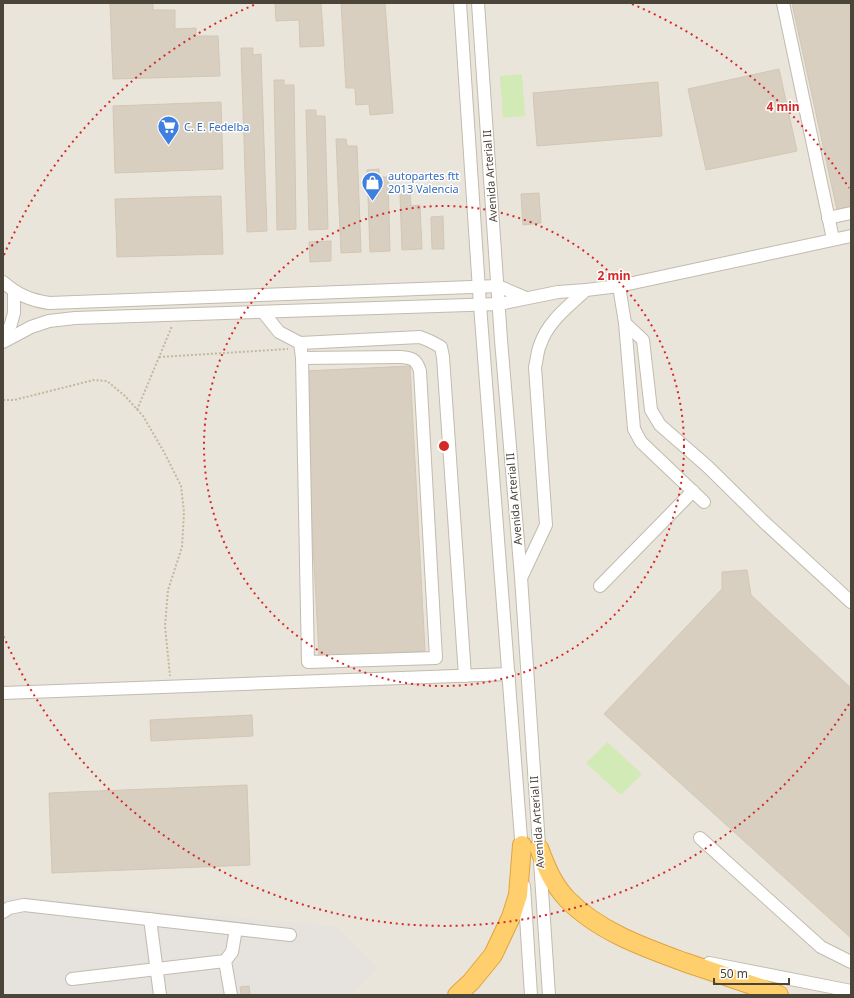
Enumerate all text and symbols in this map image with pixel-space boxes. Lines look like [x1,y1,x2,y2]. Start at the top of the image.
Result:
text: 4 min [766,98,800,115]
supermarket icon: C. E. Fedelba [156,114,182,147]
place label: C. E. Fedelba [184,119,249,134]
street label: Avenida Arterial II [479,129,500,223]
place label: autopartes ftt 2013 Valencia [388,168,459,196]
shop icon: autopartes ftt 2013 Valencia [360,169,386,202]
text: 2 min [597,267,631,284]
centre of rings [437,439,451,453]
street label: Avenida Arterial II [502,452,525,546]
street label: Avenida Arterial II [526,775,547,869]
scale bar [714,960,789,986]
text: 50 m [720,965,748,982]

